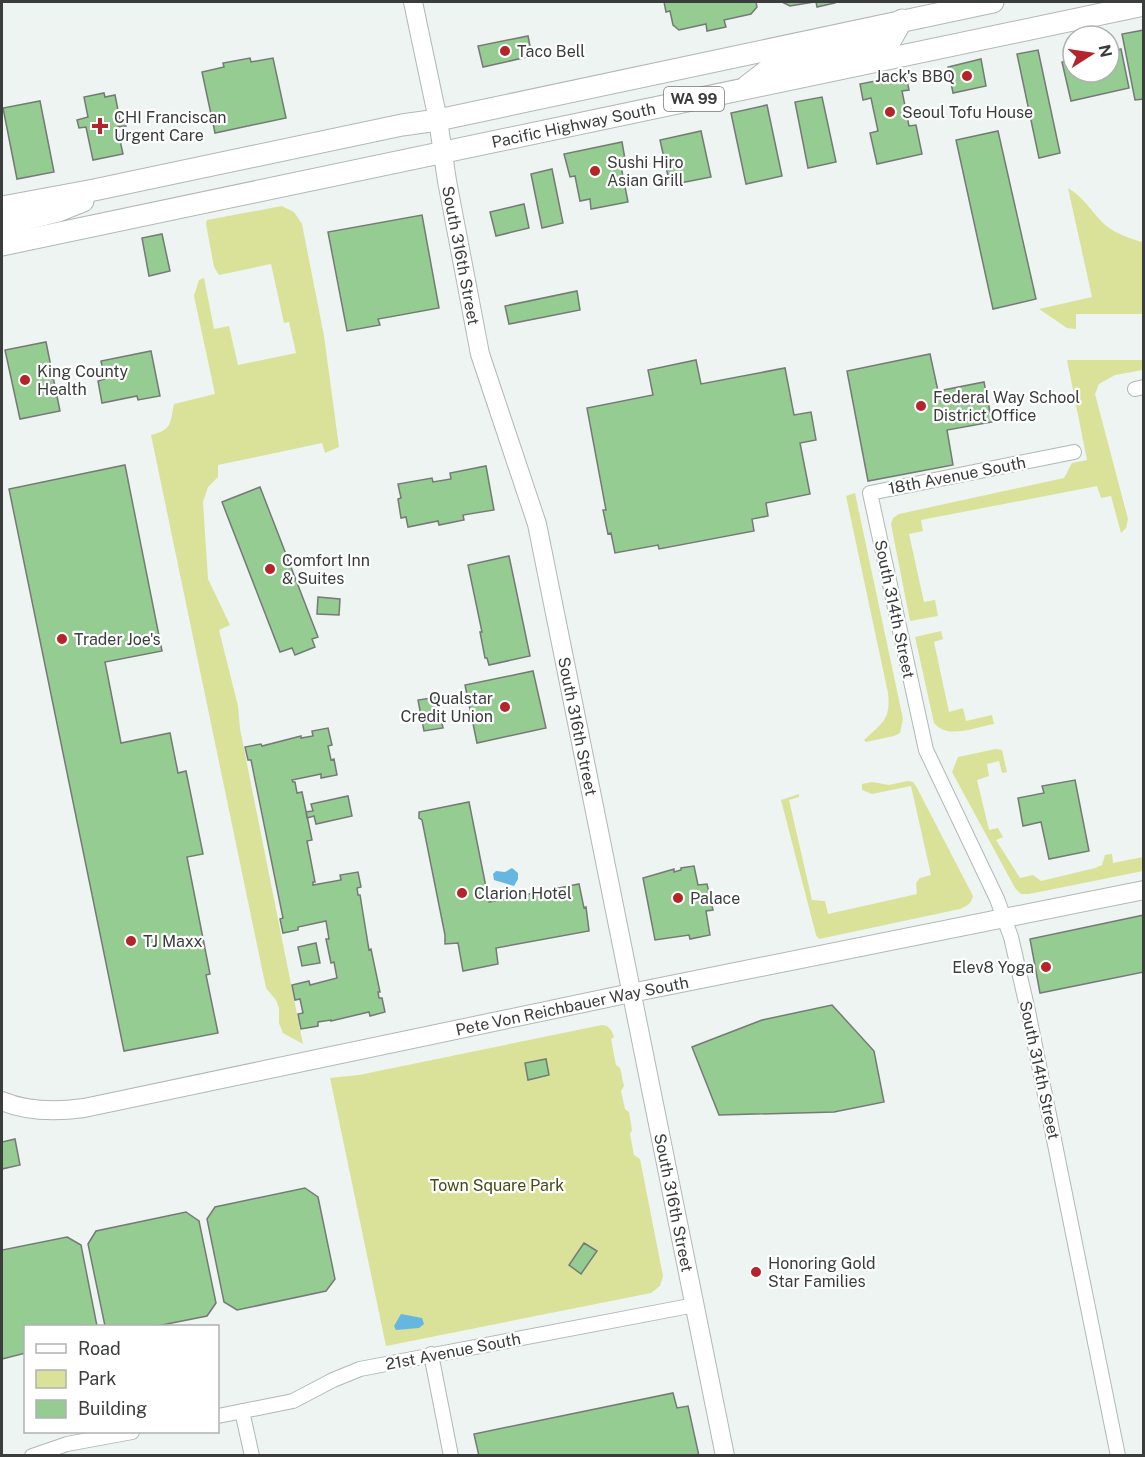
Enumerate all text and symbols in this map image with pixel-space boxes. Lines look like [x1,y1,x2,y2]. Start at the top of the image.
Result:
north arrow [1061,24,1121,84]
place label: Taco Bell [517,42,585,61]
text: N [1095,43,1116,59]
marker: Taco Bell [498,44,512,58]
place label: Jack's BBQ [875,67,955,86]
marker: Jack's BBQ [960,69,974,83]
road number: WA 99 [664,87,724,111]
street label: Pacific Highway South [490,99,657,152]
place label: Seoul Tofu House [902,103,1033,122]
marker: Seoul Tofu House [883,105,897,119]
place label: CHI Franciscan Urgent Care [114,108,227,145]
marker: CHI Franciscan Urgent Care [91,117,109,135]
place label: Sushi Hiro Asian Grill [607,153,684,190]
marker: Sushi Hiro Asian Grill [588,164,602,178]
street label: South 316th Street [438,184,483,327]
place label: King County Health [37,362,129,399]
marker: King County Health [18,373,32,387]
place label: Federal Way School District Office [933,388,1080,425]
marker: Federal Way School District Office [914,399,928,413]
street label: 18th Avenue South [887,453,1027,498]
street label: South 314th Street [871,538,918,680]
place label: Comfort Inn & Suites [282,551,370,588]
marker: Comfort Inn & Suites [263,562,277,576]
place label: Trader Joe's [74,630,161,649]
marker: Trader Joe's [55,632,69,646]
street label: South 316th Street [554,655,601,797]
place label: Qualstar Credit Union [400,689,493,726]
marker: Qualstar Credit Union [498,700,512,714]
place label: Clarion Hotel [474,884,572,903]
marker: Clarion Hotel [455,886,469,900]
place label: Palace [690,889,740,908]
marker: Palace [671,891,685,905]
place label: TJ Maxx [143,932,203,951]
marker: TJ Maxx [124,934,138,948]
place label: Elev8 Yoga [952,958,1034,977]
marker: Elev8 Yoga [1039,960,1053,974]
street label: Pete Von Reichbauer Way South [454,973,690,1040]
street label: South 314th Street [1016,999,1063,1141]
street label: South 316th Street [650,1132,697,1274]
park label: Town Square Park [430,1176,564,1195]
place label: Honoring Gold Star Families [768,1254,876,1291]
marker: Honoring Gold Star Families [749,1265,763,1279]
legend [24,1325,219,1433]
street label: 21st Avenue South [384,1329,522,1374]
text: Road [78,1338,121,1359]
text: Park [78,1368,116,1389]
text: Building [78,1398,147,1419]

